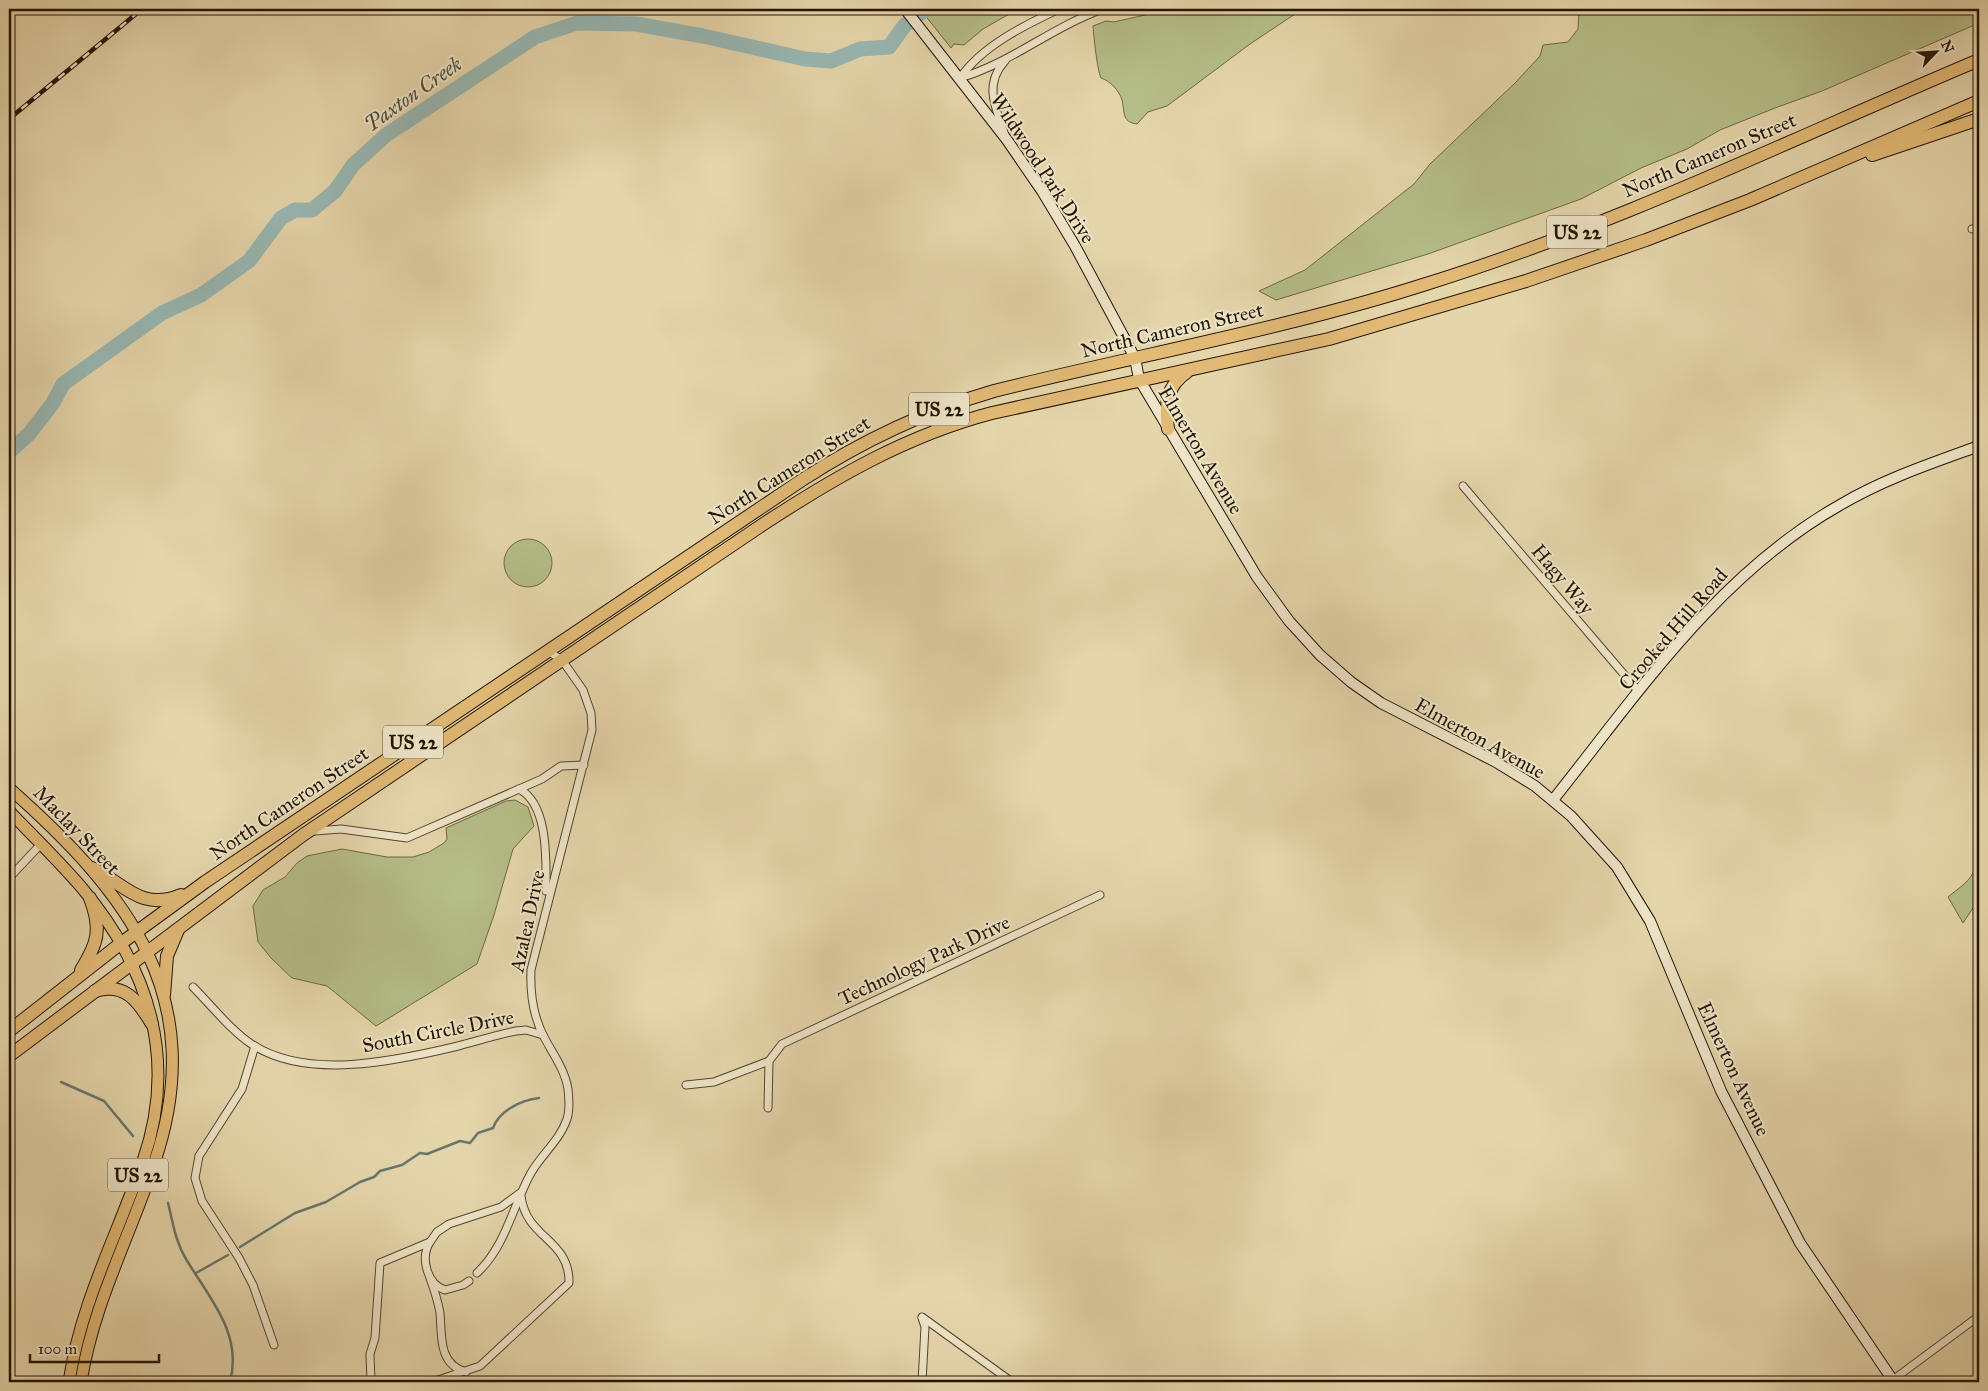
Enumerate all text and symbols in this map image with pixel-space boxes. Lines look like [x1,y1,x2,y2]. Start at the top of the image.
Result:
north arrow [1910,28,1960,78]
text: N [1937,38,1958,56]
water label: Paxton Creek [359,51,467,137]
street label: Wildwood Park Drive [985,88,1101,248]
street label: North Cameron Street [1619,108,1799,202]
road number: US 22 [1547,216,1607,248]
street label: North Cameron Street [1079,297,1265,363]
street label: Elmerton Avenue [1153,382,1249,518]
road number: US 22 [909,392,969,426]
street label: North Cameron Street [704,410,874,530]
street label: Hagy Way [1526,539,1600,620]
street label: Crooked Hill Road [1614,563,1732,695]
street label: Elmerton Avenue [1411,692,1549,784]
road number: US 22 [383,726,443,759]
street label: North Cameron Street [205,741,373,865]
street label: Maclay Street [29,780,125,880]
street label: Azalea Drive [504,868,550,975]
street label: Technology Park Drive [835,910,1014,1011]
street label: Elmerton Avenue [1693,998,1775,1140]
street label: South Circle Drive [360,1005,516,1057]
road number: US 22 [108,1158,168,1192]
scale bar [30,1331,159,1363]
text: 100 m [38,1340,78,1358]

